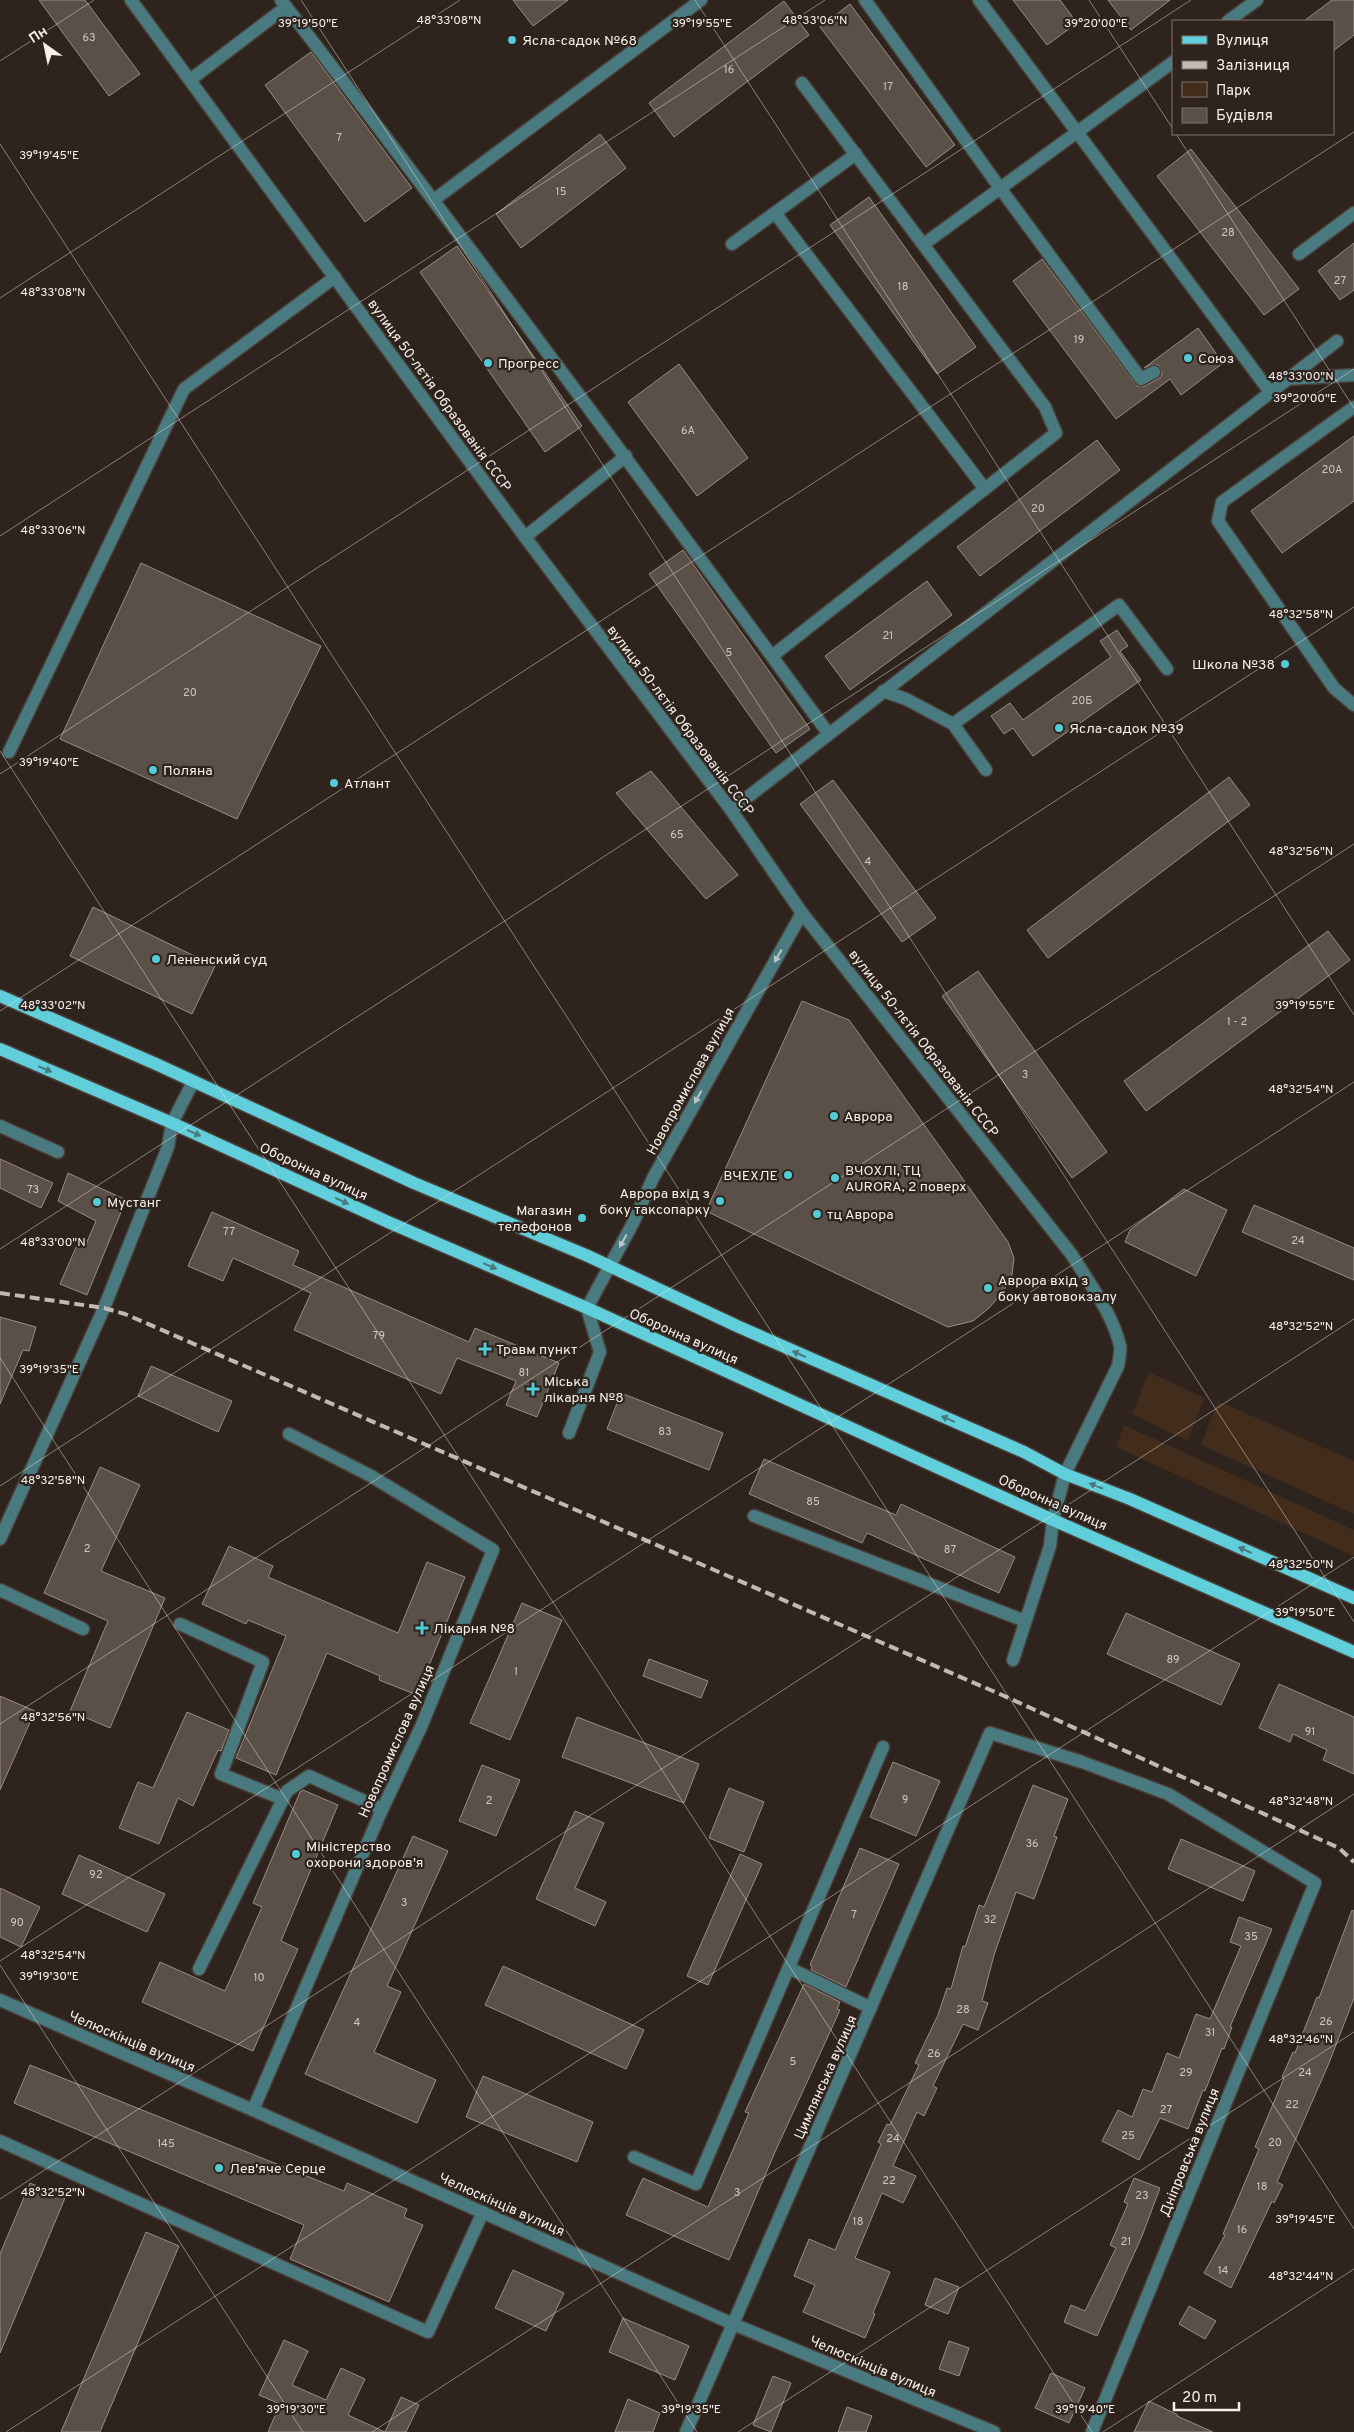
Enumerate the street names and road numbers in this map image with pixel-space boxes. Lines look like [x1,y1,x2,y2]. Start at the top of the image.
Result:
street label: вулиця 50-лєтія Образованія СССР [363,296,514,495]
street label: вулиця 50-лєтія Образованія СССР [603,623,757,819]
street label: вулиця 50-лєтія Образованія СССР [844,947,1001,1141]
street label: Новопромислова вулиця [644,1005,739,1158]
street label: Оборонна вулиця [256,1140,370,1205]
street label: Оборонна вулиця [626,1306,741,1369]
street label: Оборонна вулиця [995,1472,1110,1535]
street label: Новопромислова вулиця [356,1662,439,1821]
street label: Челюскінців вулиця [65,2008,197,2077]
street label: Цимлянська вулиця [791,2013,861,2142]
street label: Дніпровська вулиця [1157,2086,1224,2219]
street label: Челюскінців вулиця [436,2170,567,2241]
street label: Челюскінців вулиця [806,2333,938,2402]

